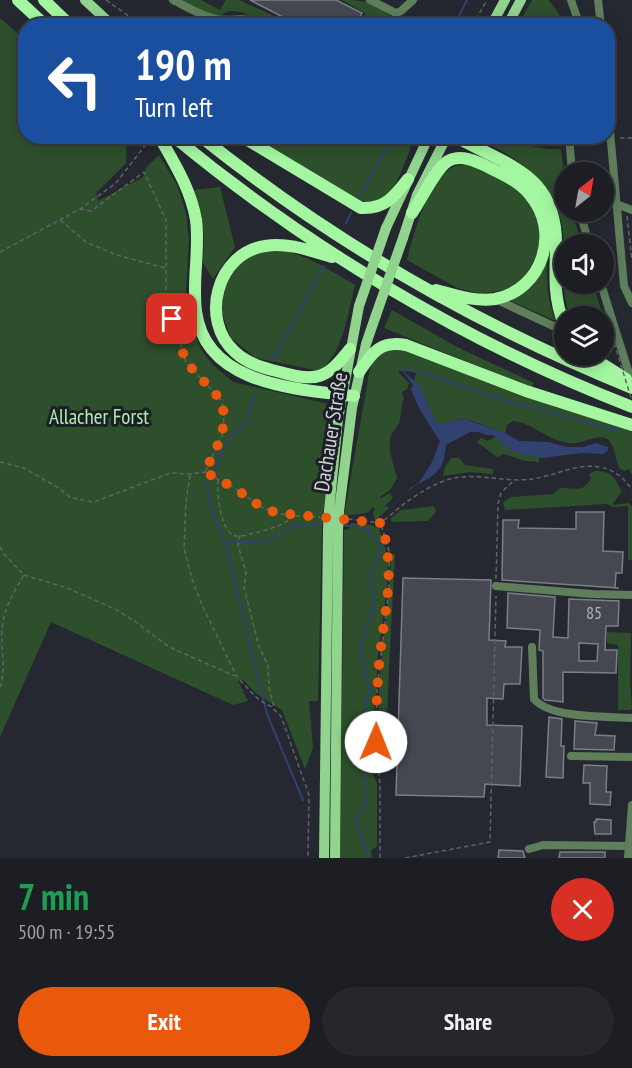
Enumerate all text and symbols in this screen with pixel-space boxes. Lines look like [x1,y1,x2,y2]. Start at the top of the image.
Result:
text: 190 m [135,37,232,92]
icon: left [36,42,114,120]
text: Turn left [135,90,213,124]
north arrow [554,162,614,222]
map controls [554,162,614,366]
button: sound [554,234,614,294]
pin [146,293,197,344]
icon: arrive [155,302,188,335]
button: layers [554,306,614,366]
street label: Dachauer Straße [308,370,353,493]
park label: Allacher Forst [49,403,149,430]
house number: 85 [586,601,602,624]
position arrow [344,710,408,774]
text: 7 min [18,873,89,920]
button: close [551,878,614,941]
text: 500 m · 19:55 [18,919,115,945]
button: Exit [18,987,310,1056]
button: Share [322,987,614,1056]

